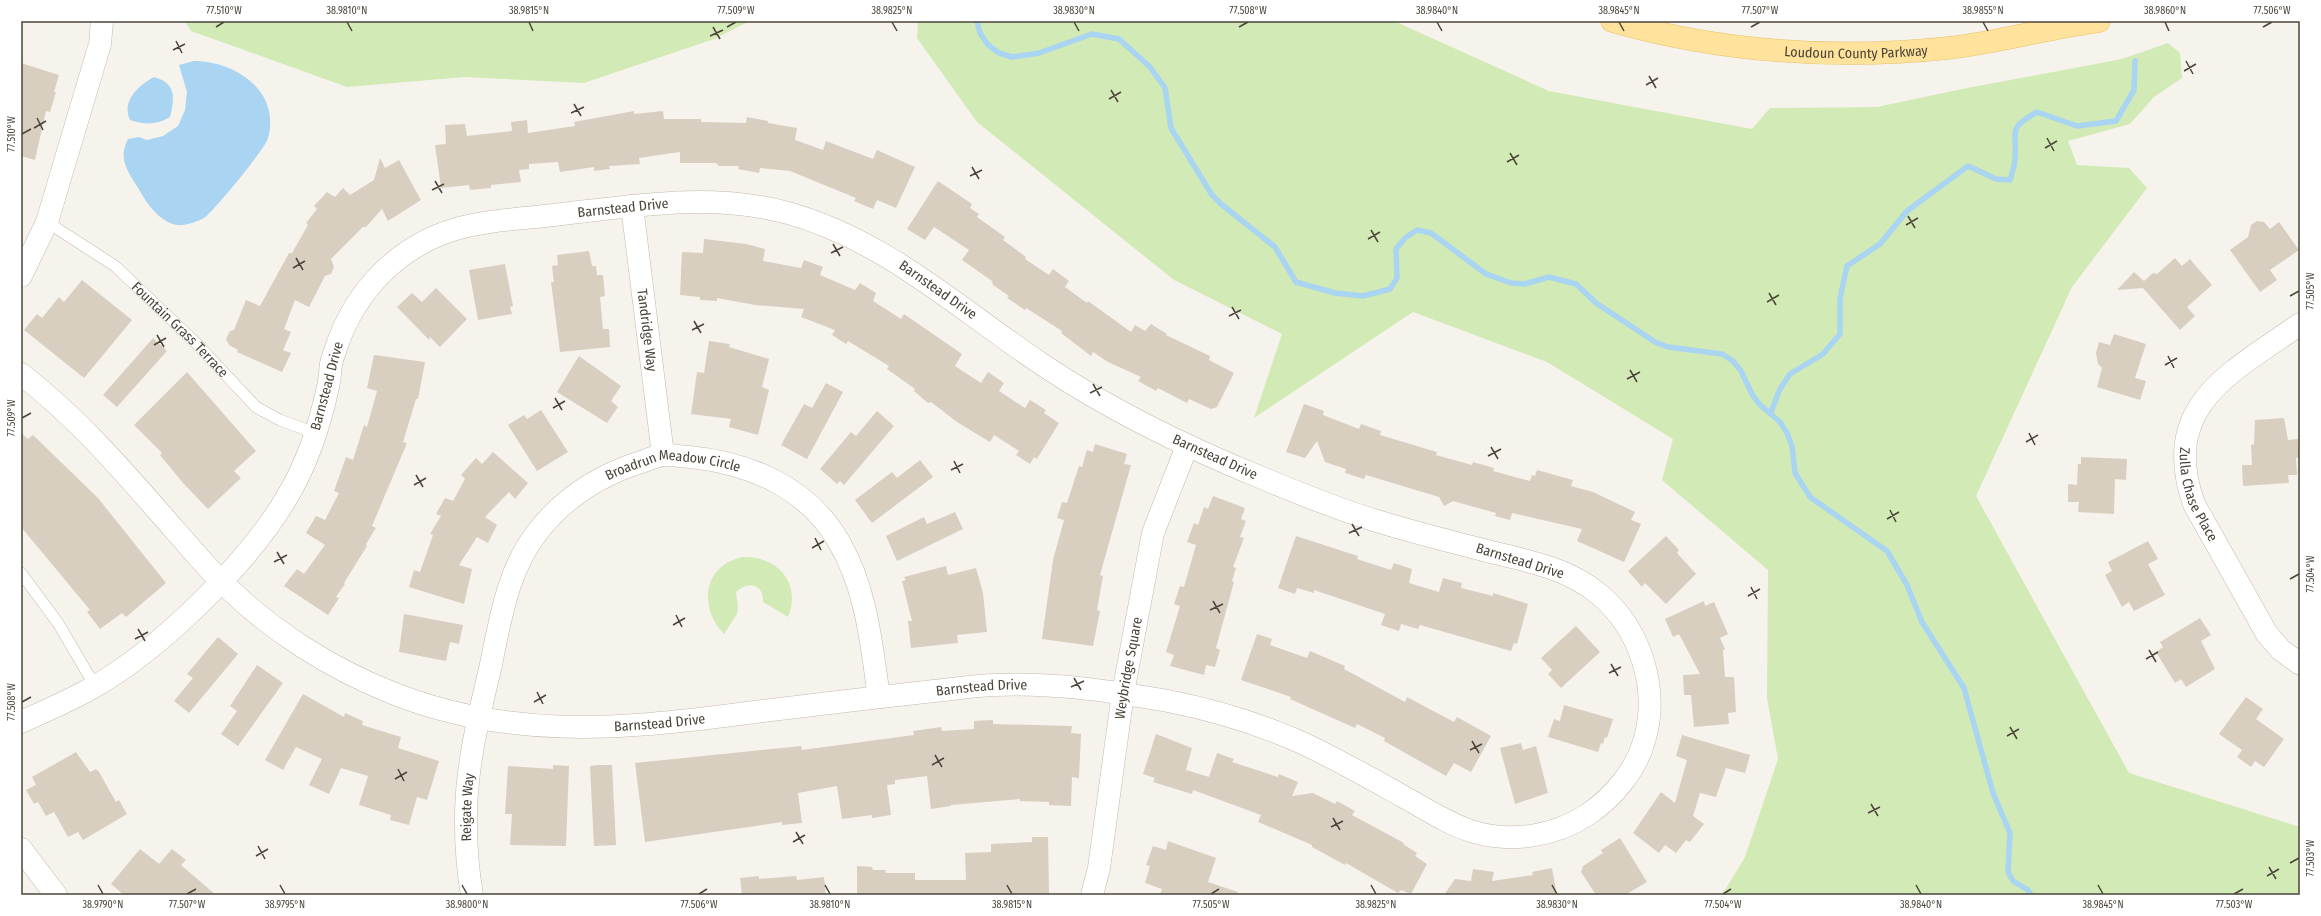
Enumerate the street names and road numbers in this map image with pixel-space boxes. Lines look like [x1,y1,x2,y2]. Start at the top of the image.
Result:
street label: Loudoun County Parkway [1784,41,1929,62]
street label: Barnstead Drive [577,195,669,221]
street label: Barnstead Drive [896,257,980,323]
street label: Fountain Grass Terrace [128,278,232,381]
street label: Tandridge Way [634,288,661,373]
street label: Barnstead Drive [307,340,347,432]
street label: Barnstead Drive [1170,431,1260,483]
street label: Broadrun Meadow Circle [602,446,743,484]
street label: Zulla Chase Place [2176,447,2222,544]
street label: Barnstead Drive [1474,540,1566,582]
street label: Weybridge Square [1111,615,1146,720]
street label: Barnstead Drive [935,676,1027,699]
street label: Barnstead Drive [614,710,706,735]
street label: Reigate Way [457,771,477,842]

